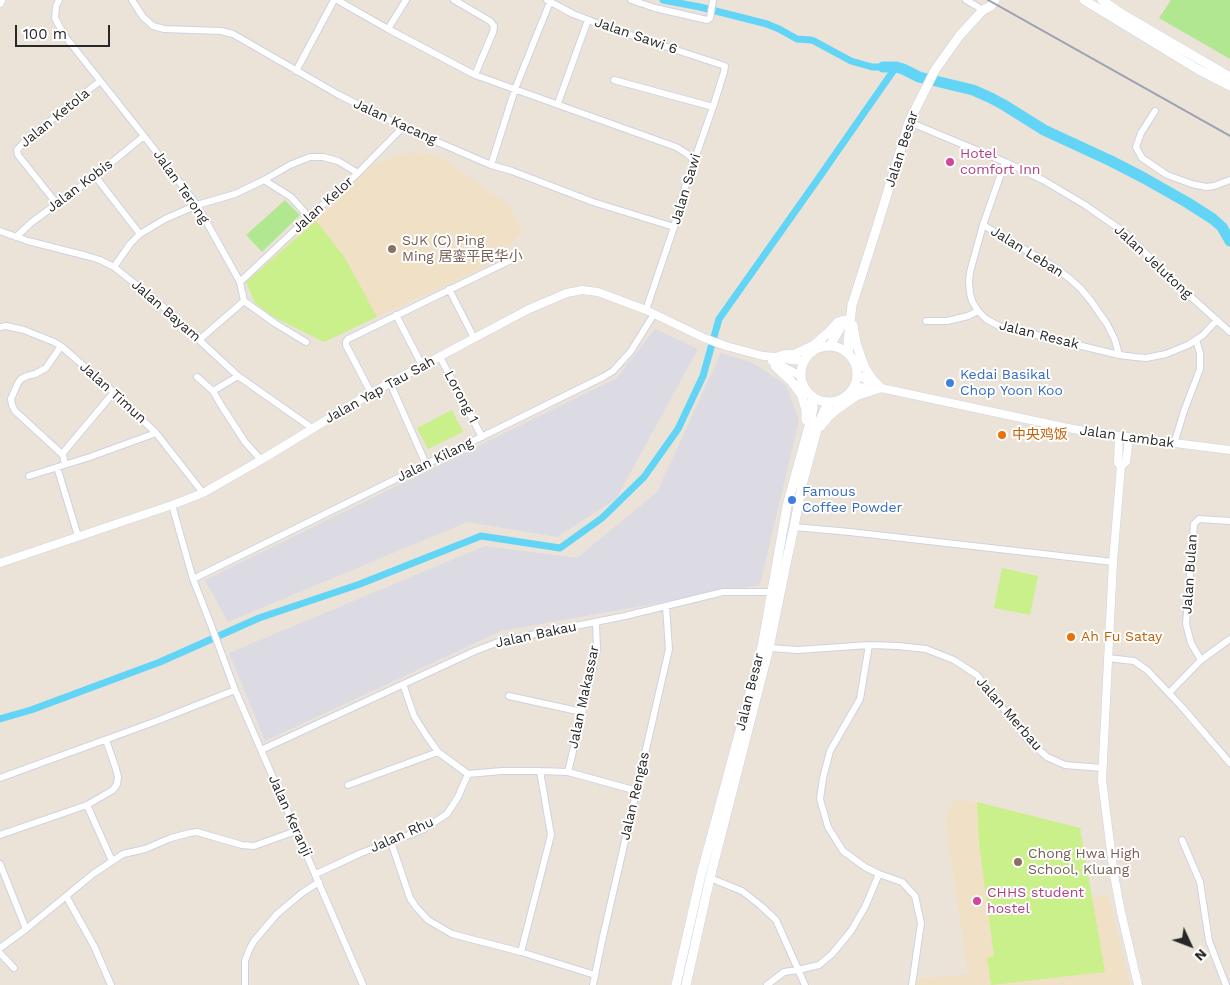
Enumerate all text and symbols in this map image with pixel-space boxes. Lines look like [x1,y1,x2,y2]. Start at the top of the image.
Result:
street label: Jalan Sawi 6 [592,14,680,58]
scale bar [18,15,112,47]
text: 100 m [23,25,67,43]
street label: Jalan Ketola [17,85,93,151]
street label: Jalan Kacang [351,95,439,149]
street label: Jalan Besar [882,109,922,189]
place label: Hotel comfort Inn [960,146,1041,178]
street label: Jalan Terong [149,147,213,227]
street label: Jalan Sawi [667,152,705,226]
street label: Jalan Kobis [44,156,116,216]
marker: Hotel comfort Inn [944,156,956,168]
street label: Jalan Kelor [289,173,357,237]
street label: Jalan Jelutong [1111,222,1195,302]
street label: Jalan Leban [987,223,1067,281]
place label: SJK (C) Ping Ming 居銮平民华小 [402,233,523,266]
marker: SJK (C) Ping Ming 居銮平民华小 [386,243,398,255]
street label: Jalan Bayam [128,276,204,346]
street label: Jalan Resak [997,317,1081,353]
street label: Jalan Yap Tau Sah [322,353,438,427]
street label: Jalan Timun [76,359,150,427]
place label: Kedai Basikal Chop Yoon Koo [960,367,1063,400]
street label: Lorong 1 [440,368,482,426]
marker: Kedai Basikal Chop Yoon Koo [944,377,956,389]
street label: Jalan Lambak [1079,422,1175,452]
place label: 中央鸡饭 [1012,427,1068,443]
marker: 中央鸡饭 [996,429,1008,441]
street label: Jalan Kilang [394,434,476,486]
place label: Famous Coffee Powder [802,484,902,516]
marker: Famous Coffee Powder [786,494,798,506]
street label: Jalan Bulan [1179,534,1201,614]
street label: Jalan Bakau [494,618,578,652]
place label: Ah Fu Satay [1081,629,1162,645]
marker: Ah Fu Satay [1065,631,1077,643]
street label: Jalan Makassar [565,644,603,750]
street label: Jalan Besar [732,651,768,733]
street label: Jalan Merbau [972,674,1046,754]
street label: Jalan Rengas [617,750,653,842]
street label: Jalan Keranji [265,773,315,859]
street label: Jalan Rhu [368,814,436,856]
place label: Chong Hwa High School, Kluang [1028,846,1140,879]
marker: Chong Hwa High School, Kluang [1012,856,1024,868]
place label: CHHS student hostel [987,885,1084,918]
marker: CHHS student hostel [971,895,983,907]
north arrow [1165,920,1215,970]
text: N [1192,946,1210,964]

